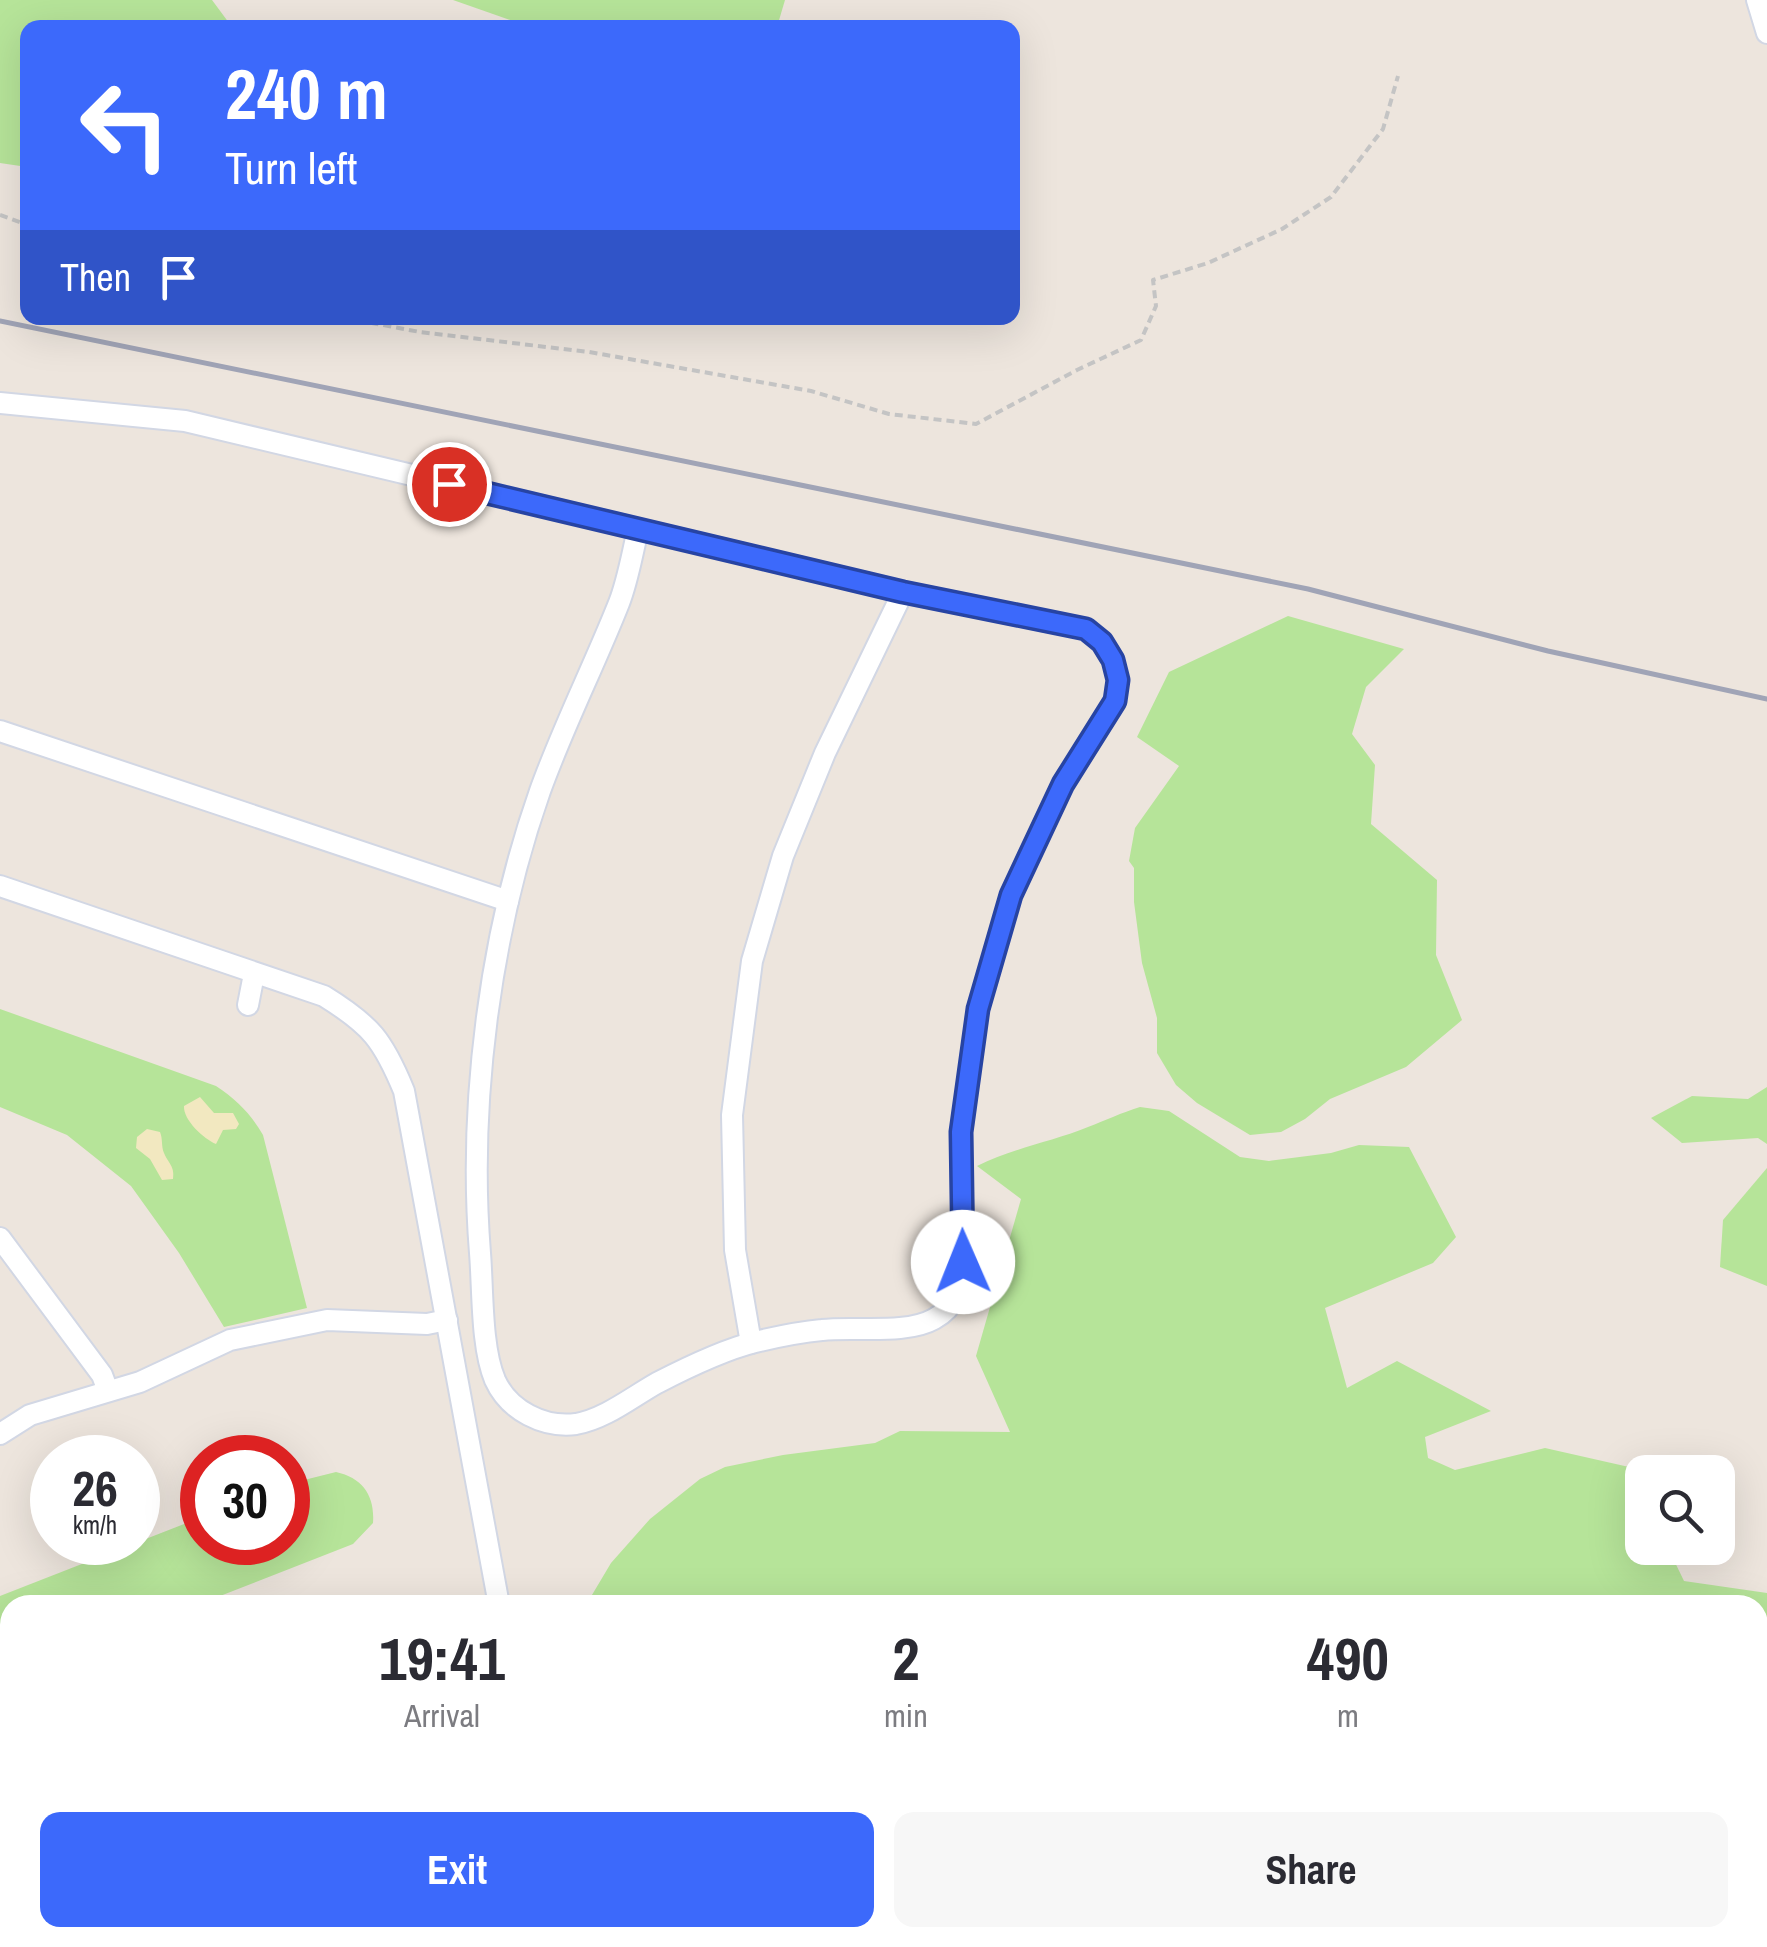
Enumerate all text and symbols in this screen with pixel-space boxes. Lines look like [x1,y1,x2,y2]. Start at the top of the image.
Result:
text: 240 m [225,47,388,141]
icon: left [60,60,190,190]
text: Turn left [225,137,357,198]
icon: arrive [151,250,206,305]
text: Then [60,252,131,303]
pin [407,442,492,527]
icon: arrive [422,457,477,512]
position arrow [911,1210,1015,1314]
speed limit sign: 30 [180,1435,310,1565]
text: 26 [72,1454,118,1522]
map controls [1625,1455,1735,1565]
button: search [1625,1455,1735,1565]
text: km/h [73,1508,117,1542]
text: 19:41 [379,1618,505,1699]
text: 2 [892,1618,920,1699]
text: 490 [1307,1618,1389,1699]
text: Arrival [404,1694,480,1737]
text: min [884,1694,928,1737]
text: m [1337,1694,1359,1737]
button: Exit [40,1812,874,1927]
button: Share [894,1812,1728,1927]

